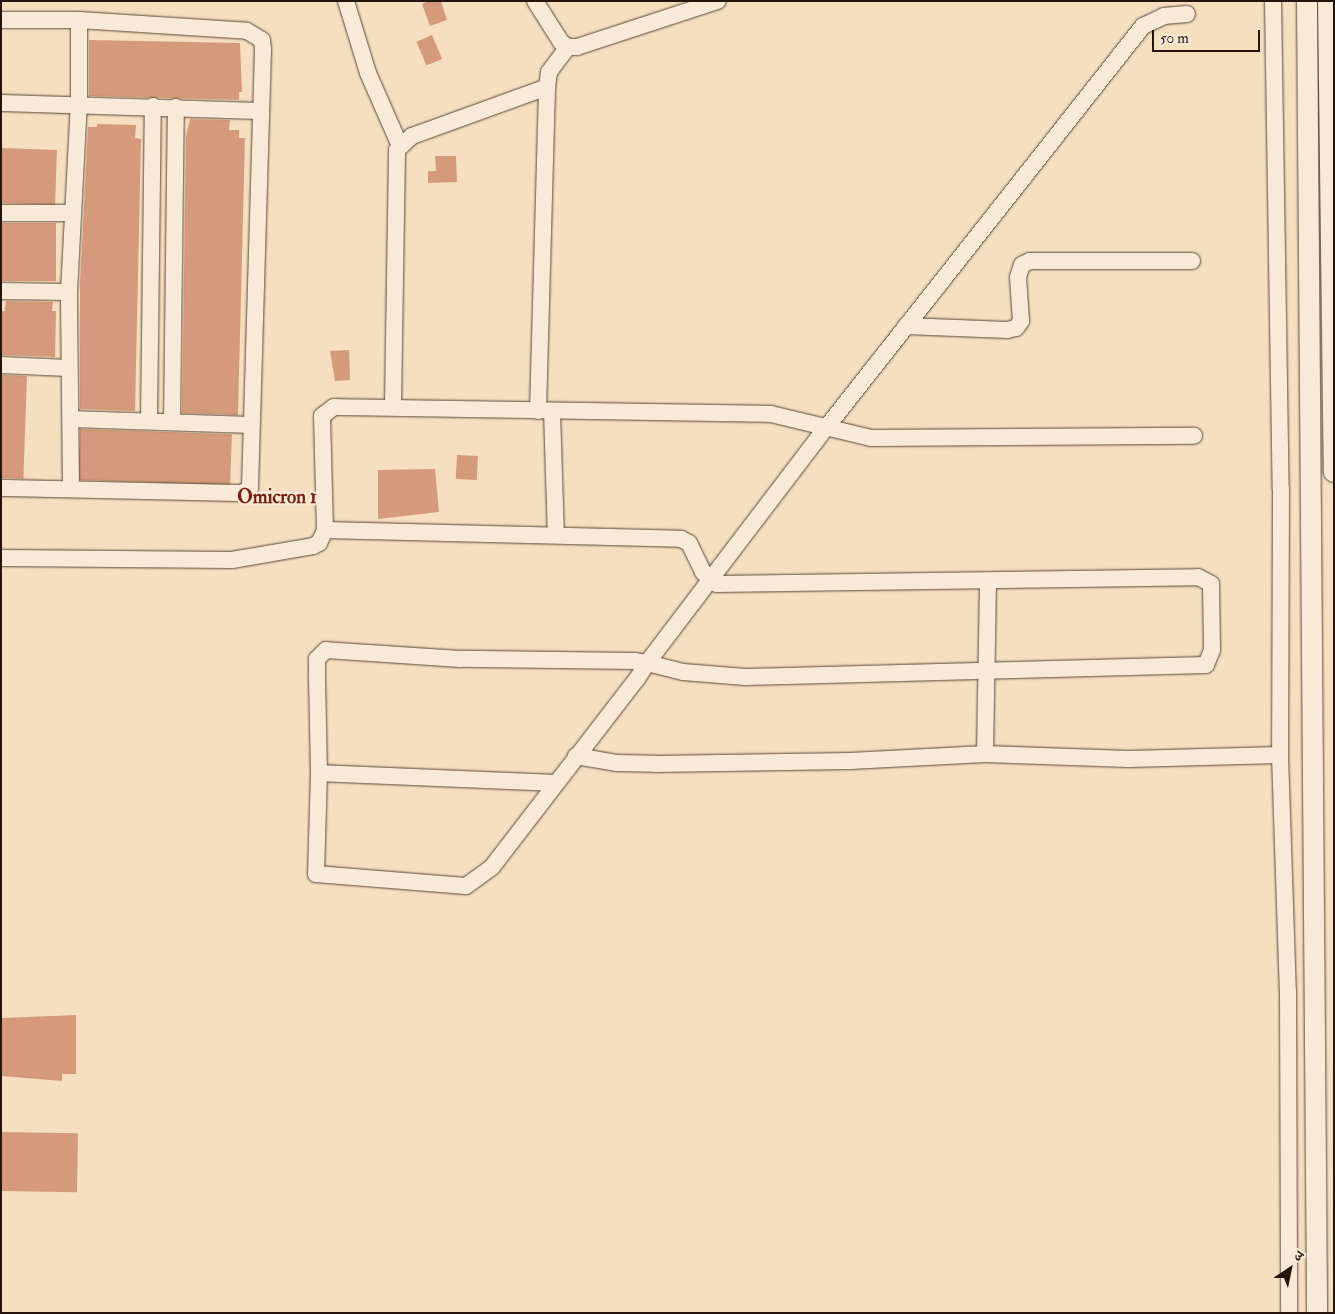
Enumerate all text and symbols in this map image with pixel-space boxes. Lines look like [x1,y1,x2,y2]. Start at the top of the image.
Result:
scale bar [1155,20,1262,52]
text: 50 m [1160,29,1189,48]
district label: Omicron 1 [237,487,317,509]
north arrow [1265,1244,1315,1294]
text: उ [1291,1247,1306,1265]

